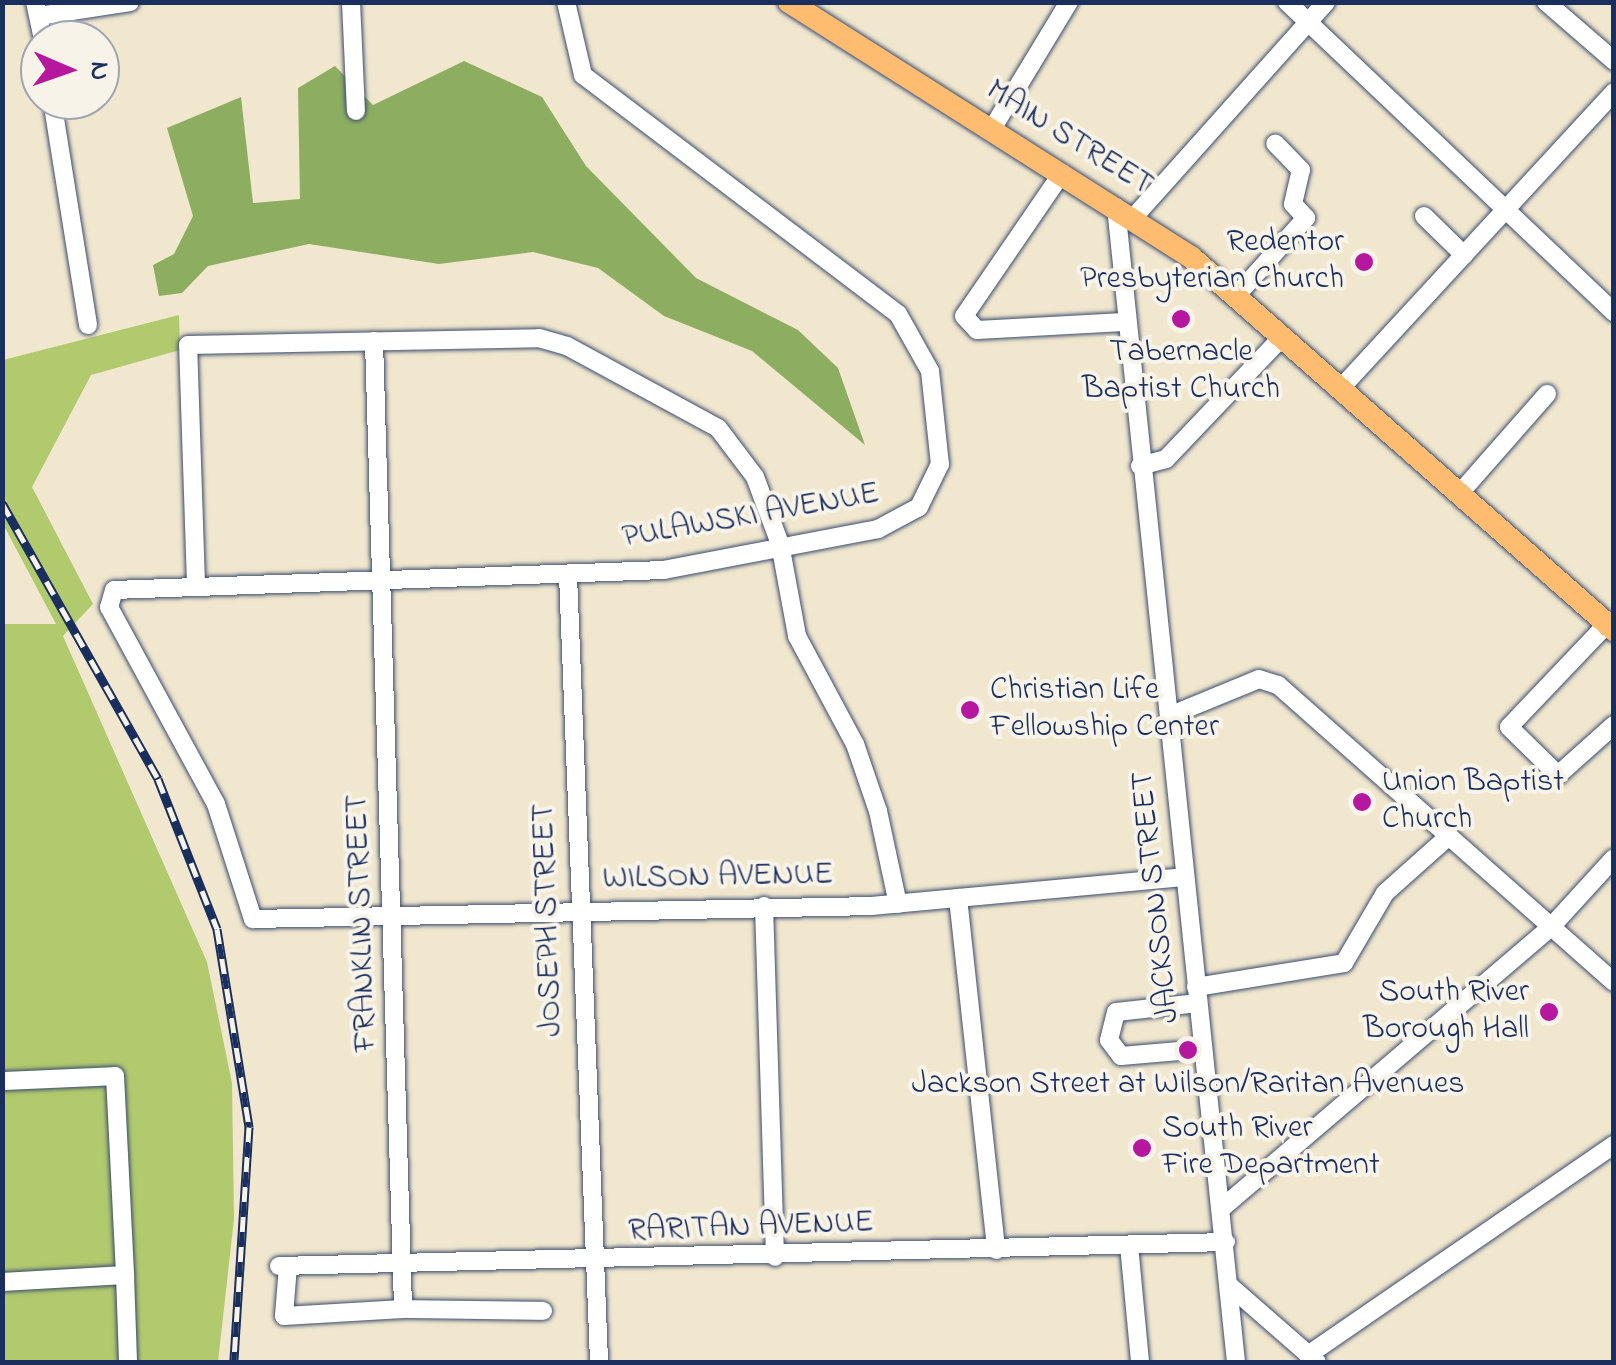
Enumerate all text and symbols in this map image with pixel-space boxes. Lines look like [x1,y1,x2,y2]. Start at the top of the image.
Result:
north arrow [20,20,120,120]
text: N [78,61,119,81]
street label: MAIN STREET [978,72,1160,206]
place label: Redentor Presbyterian Church [1080,225,1344,300]
marker: Redentor Presbyterian Church [1353,251,1375,273]
marker: Tabernacle Baptist Church [1170,308,1192,330]
place label: Tabernacle Baptist Church [1082,335,1280,410]
street label: PULAWSKI AVENUE [620,476,882,558]
place label: Christian Life Fellowship Center [990,673,1219,748]
marker: Christian Life Fellowship Center [959,699,981,721]
place label: Union Baptist Church [1382,765,1564,840]
street label: JACKSON STREET [1125,769,1189,1025]
marker: Union Baptist Church [1351,791,1373,813]
street label: FRANKLIN STREET [339,793,387,1053]
street label: JOSEPH STREET [526,803,572,1037]
street label: WILSON AVENUE [602,857,834,899]
place label: South River Borough Hall [1363,975,1529,1050]
marker: South River Borough Hall [1538,1001,1560,1023]
marker: Jackson Street at Wilson/Raritan Avenues [1177,1039,1199,1061]
place label: Jackson Street at Wilson/Raritan Avenues [911,1066,1465,1104]
place label: South River Fire Department [1162,1111,1380,1186]
marker: South River Fire Department [1131,1137,1153,1159]
street label: RARITAN AVENUE [628,1205,874,1251]

